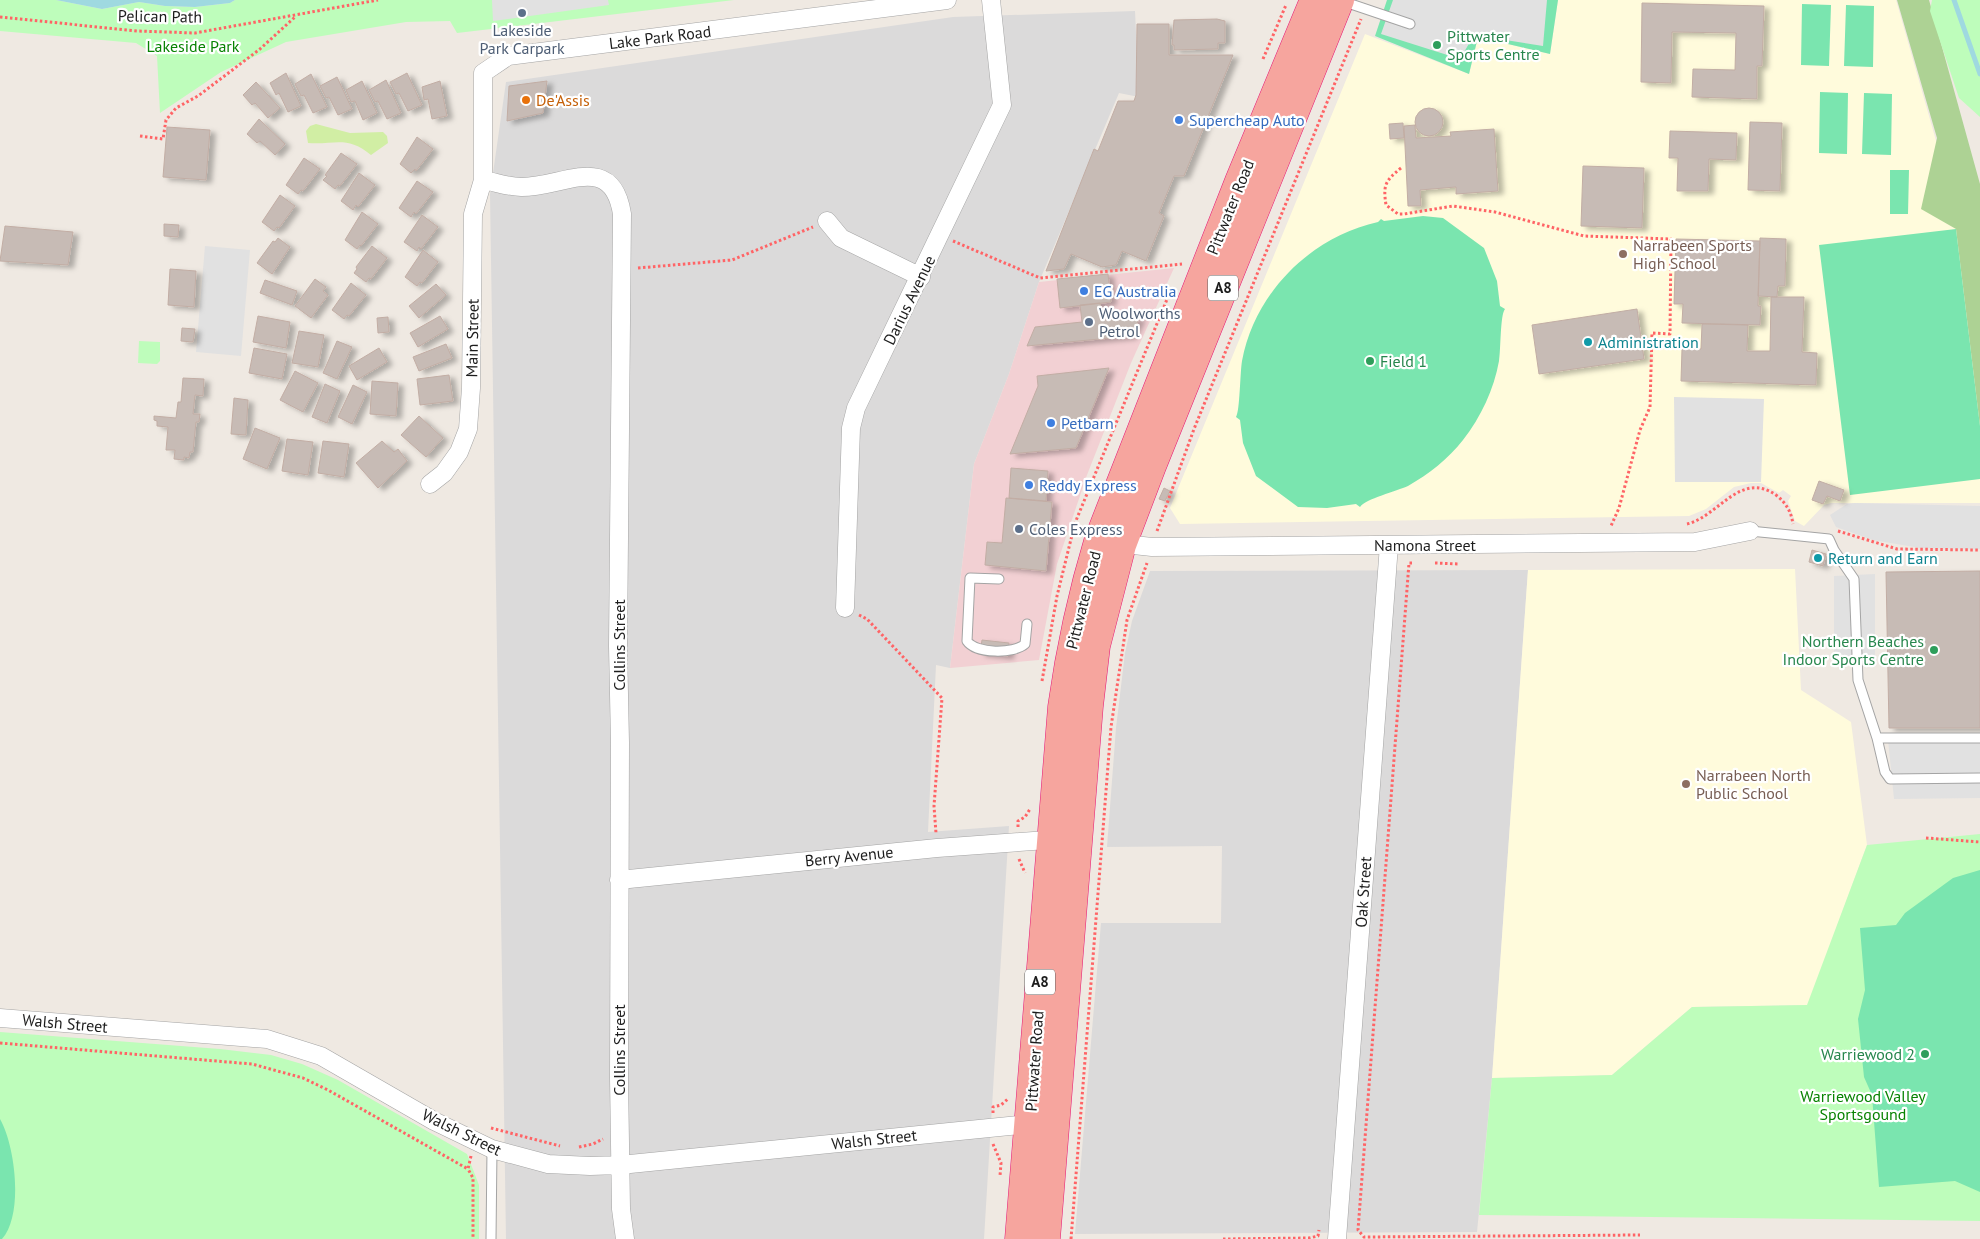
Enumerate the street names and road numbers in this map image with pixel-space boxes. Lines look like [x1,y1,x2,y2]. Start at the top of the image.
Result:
street label: Pelican Path [118,5,202,27]
street label: Lake Park Road [608,21,712,53]
street label: Pittwater Road [1202,157,1258,257]
street label: Darius Avenue [879,252,939,348]
road number: A8 [1208,276,1238,300]
street label: Main Street [461,298,483,378]
street label: Namona Street [1374,535,1477,555]
street label: Pittwater Road [1061,549,1105,651]
street label: Collins Street [609,599,629,691]
street label: Berry Avenue [804,841,894,871]
street label: Oak Street [1351,855,1375,928]
road number: A8 [1025,970,1055,994]
street label: Collins Street [609,1004,629,1096]
street label: Walsh Street [21,1009,109,1037]
street label: Pittwater Road [1021,1010,1047,1112]
street label: Walsh Street [419,1104,505,1160]
street label: Walsh Street [830,1125,918,1153]

